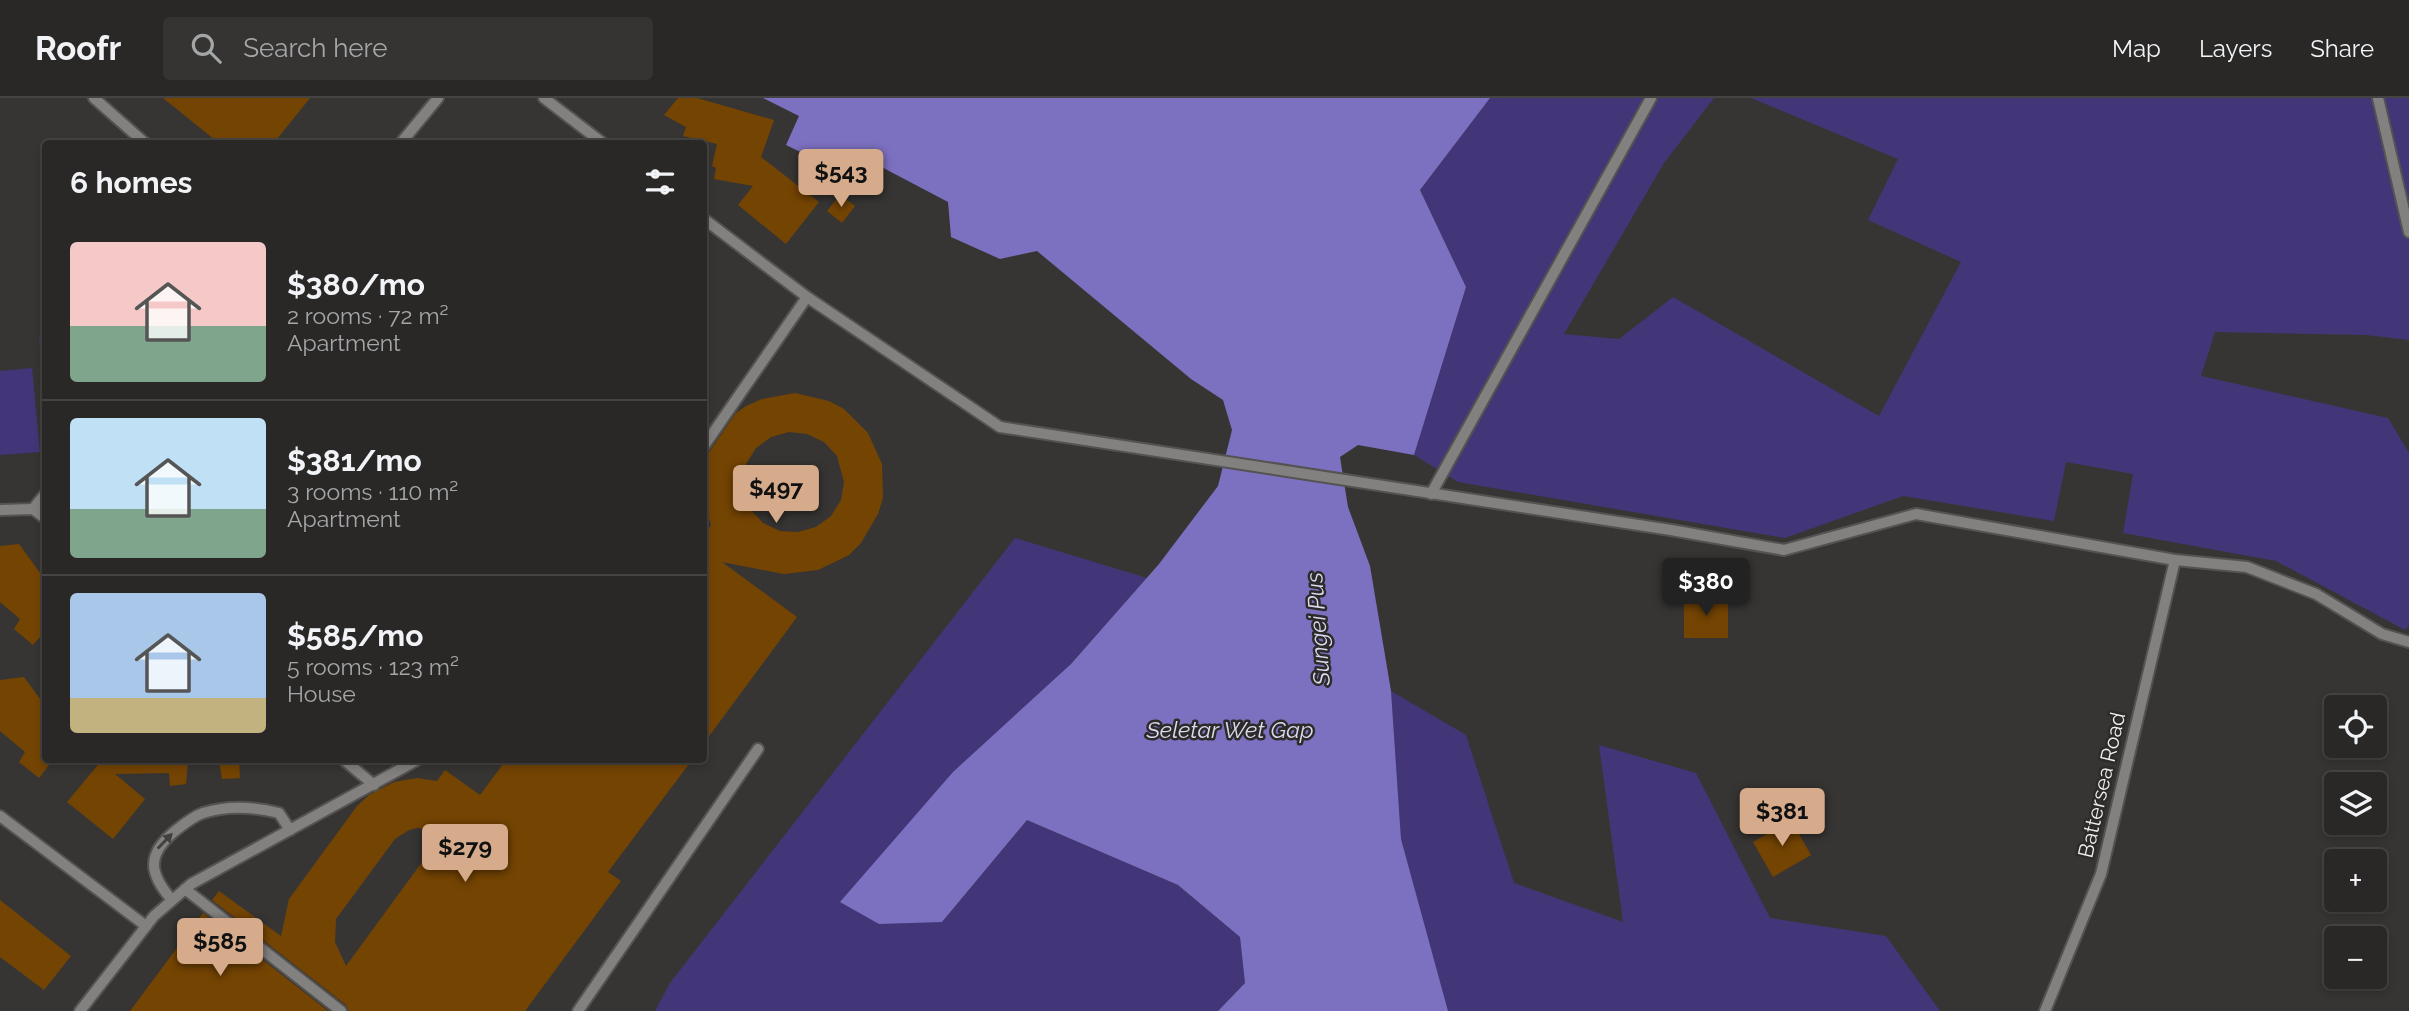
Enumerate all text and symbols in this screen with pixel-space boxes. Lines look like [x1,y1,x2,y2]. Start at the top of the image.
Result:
search box [163,17,653,80]
text: Roofr [35,29,121,68]
icon: search [187,29,225,67]
text: Search here [243,33,388,63]
text: Map [2112,34,2161,63]
text: Layers [2199,34,2272,63]
text: Share [2310,34,2374,63]
pin: $543 [800,150,882,209]
text: $543 [814,158,868,185]
icon: filters [641,163,679,201]
text: 6 homes [70,165,192,200]
text: $380/mo [287,267,425,302]
icon: home [126,270,210,354]
text: 2 rooms · 72 m² [287,302,448,329]
text: Apartment [287,329,401,356]
text: $381/mo [287,443,422,478]
icon: home [126,446,210,530]
pin: $497 [735,466,817,525]
text: $497 [749,474,803,501]
text: 3 rooms · 110 m² [287,478,458,505]
text: Apartment [287,505,401,532]
pin: $380 [1665,559,1747,618]
text: $380 [1678,567,1734,594]
water label: Sungei Pus [1300,571,1335,688]
text: $585/mo [287,618,423,653]
icon: home [126,621,210,705]
text: 5 rooms · 123 m² [287,653,459,680]
text: House [287,680,356,707]
map controls [2324,695,2387,989]
button: locate [2324,695,2387,758]
street label: Battersea Road [2073,710,2130,860]
water label: Seletar Wet Gap [1145,716,1314,743]
button: layers [2324,772,2387,835]
pin: $381 [1741,788,1823,848]
text: $381 [1756,797,1808,824]
pin: $279 [424,824,506,884]
one-way arrow [156,833,173,850]
text: $279 [438,833,492,860]
button: + [2324,849,2387,912]
pin: $585 [179,918,261,978]
button: − [2324,926,2387,989]
text: $585 [193,927,247,954]

